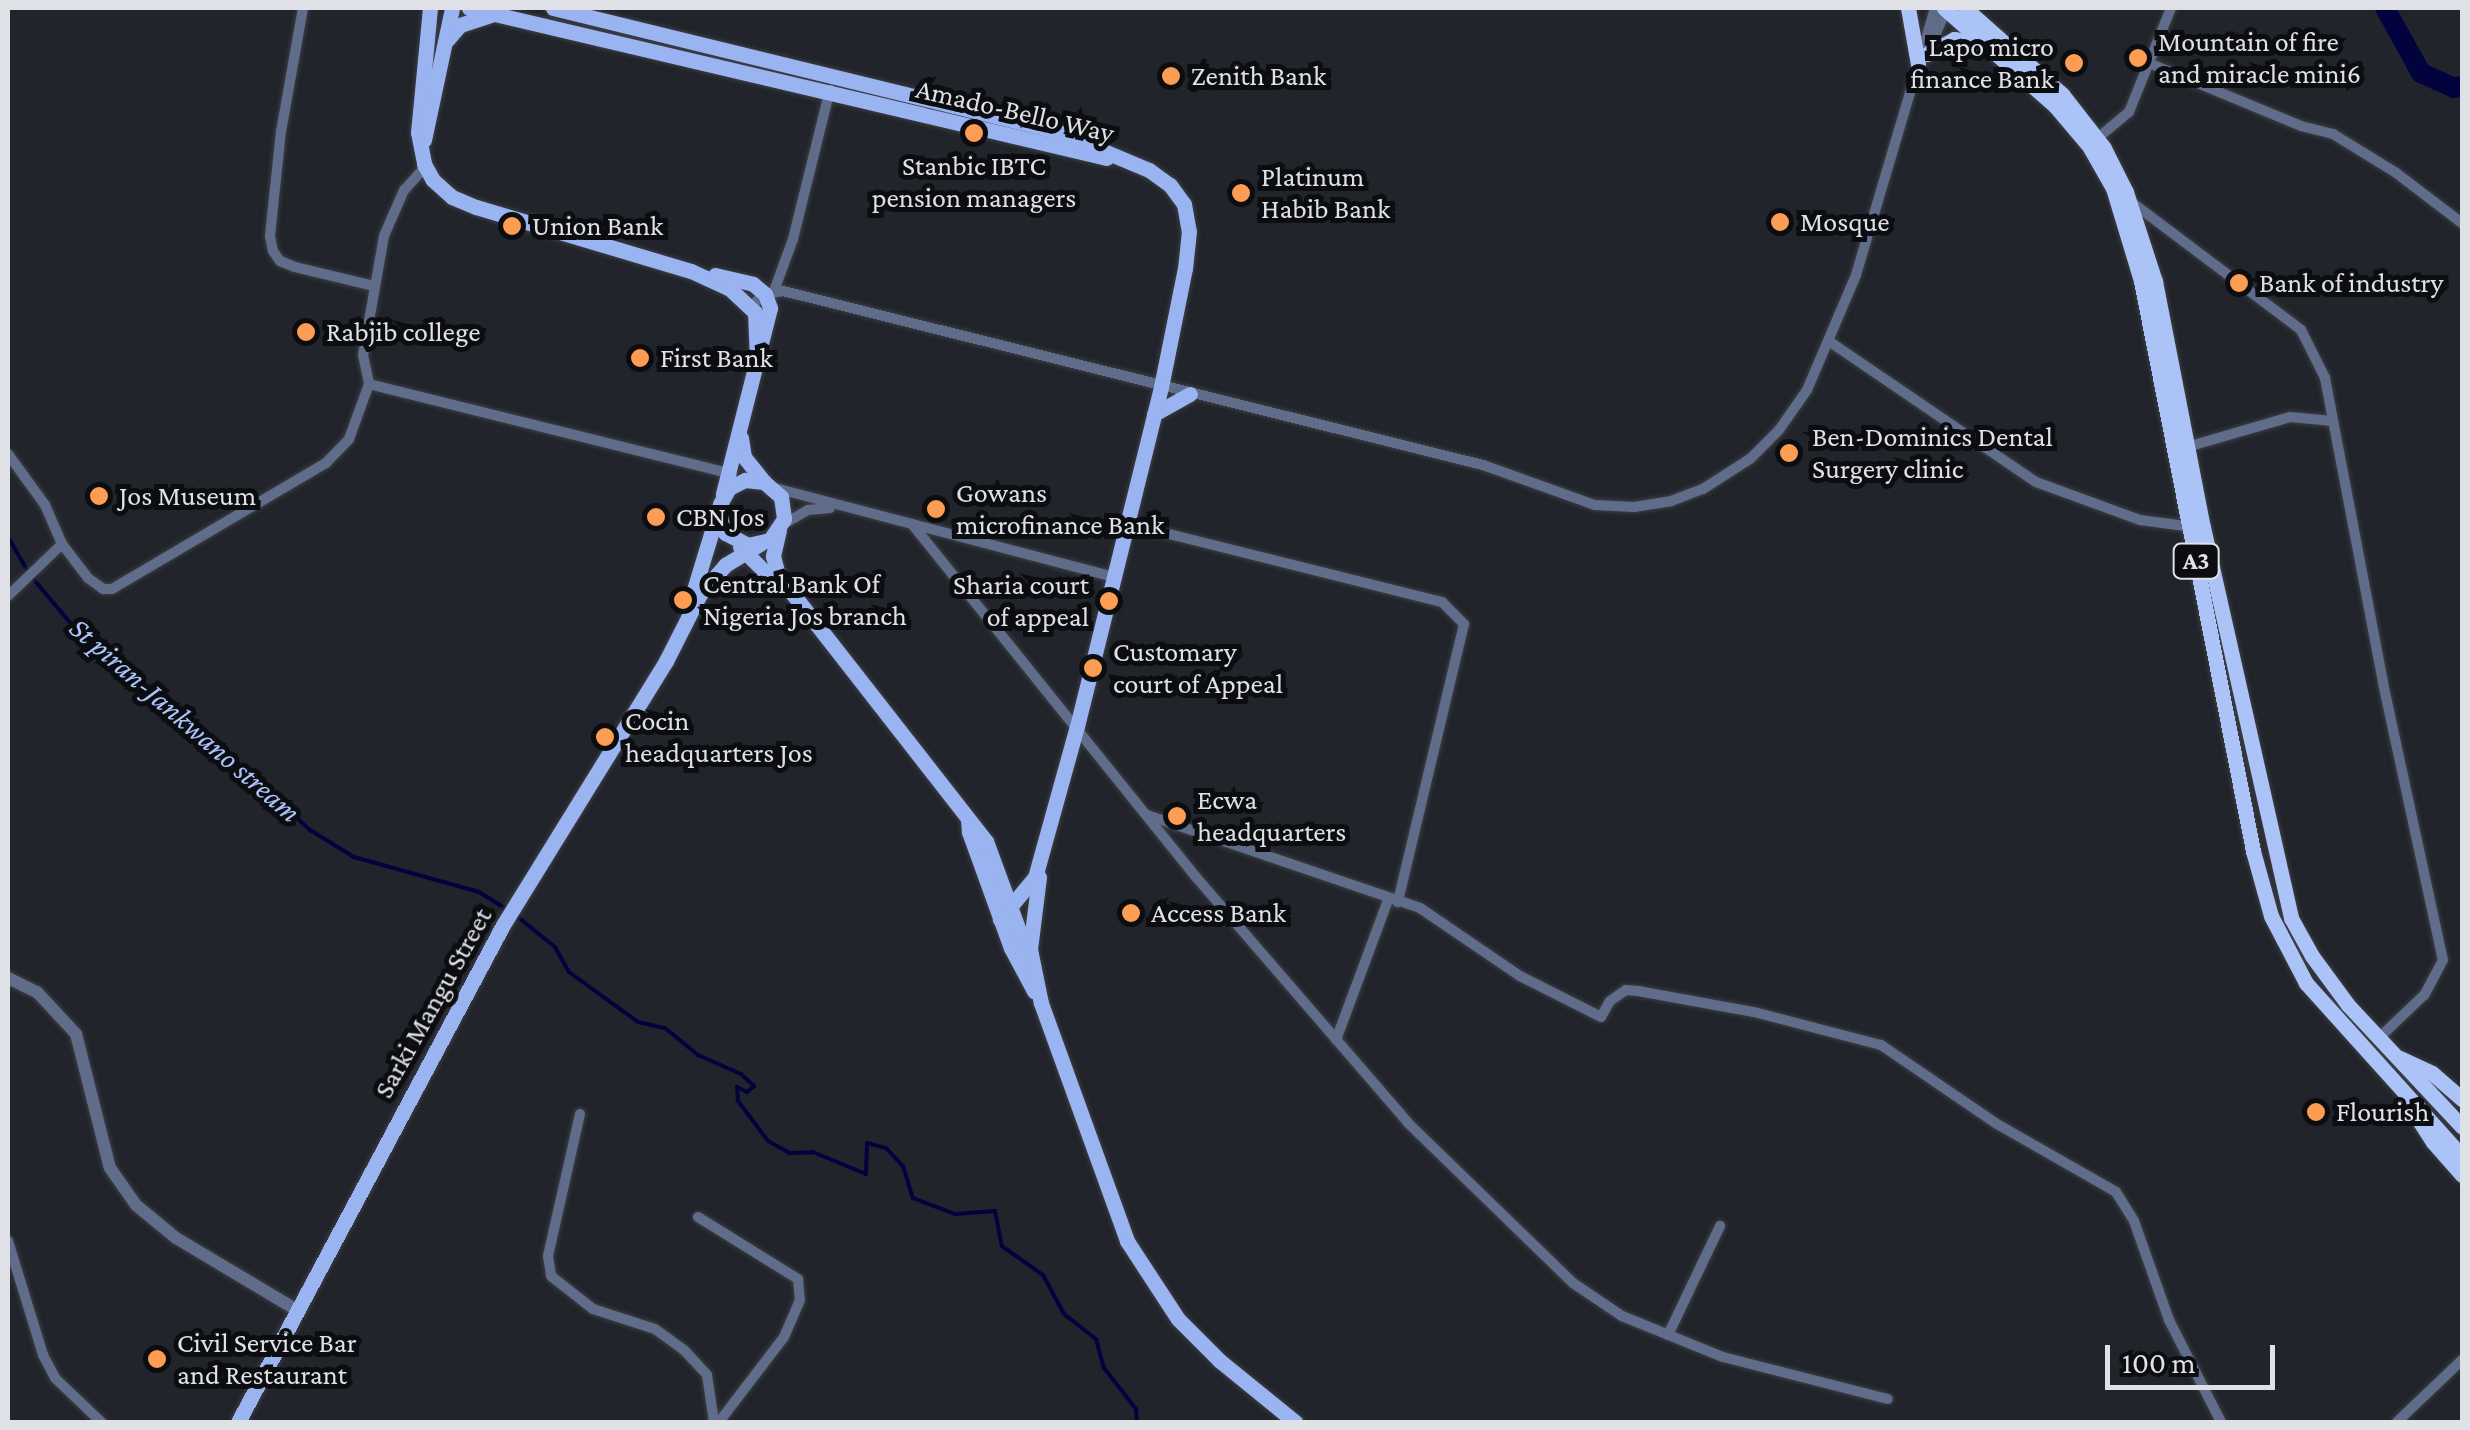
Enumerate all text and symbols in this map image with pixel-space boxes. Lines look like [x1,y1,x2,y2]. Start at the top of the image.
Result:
place label: Mountain of fire and miracle mini6 [2158,25,2361,91]
place label: Lapo micro finance Bank [1910,30,2054,96]
marker: Mountain of fire and miracle mini6 [2127,47,2149,69]
marker: Lapo micro finance Bank [2063,52,2085,74]
place label: Zenith Bank [1191,59,1326,93]
marker: Zenith Bank [1160,65,1182,87]
street label: Amado-Bello Way [913,72,1117,150]
marker: Stanbic IBTC pension managers [963,122,985,144]
place label: Stanbic IBTC pension managers [872,149,1076,215]
place label: Platinum Habib Bank [1261,160,1390,226]
marker: Platinum Habib Bank [1230,182,1252,204]
place label: Mosque [1800,205,1890,239]
place label: Union Bank [532,209,663,243]
marker: Mosque [1769,211,1791,233]
marker: Union Bank [501,215,523,237]
place label: Bank of industry [2259,266,2443,300]
marker: Bank of industry [2228,272,2250,294]
place label: Rabjib college [326,315,481,349]
marker: Rabjib college [295,321,317,343]
place label: First Bank [660,341,773,375]
marker: First Bank [629,347,651,369]
place label: Ben-Dominics Dental Surgery clinic [1812,420,2053,486]
marker: Ben-Dominics Dental Surgery clinic [1776,440,1802,466]
place label: Gowans microfinance Bank [956,476,1164,542]
place label: Jos Museum [119,479,256,513]
marker: Jos Museum [88,485,110,507]
marker: Gowans microfinance Bank [925,498,947,520]
place label: CBN Jos [676,500,765,534]
marker: CBN Jos [645,506,667,528]
road number: A3 [2171,541,2221,581]
place label: Central Bank Of Nigeria Jos branch [703,567,907,633]
place label: Sharia court of appeal [953,568,1089,634]
marker: Central Bank Of Nigeria Jos branch [672,589,694,611]
marker: Sharia court of appeal [1098,590,1120,612]
water label: St piran-Jankwano stream [62,610,308,830]
place label: Customary court of Appeal [1113,635,1283,701]
marker: Customary court of Appeal [1082,657,1104,679]
place label: Cocin headquarters Jos [625,704,813,770]
marker: Cocin headquarters Jos [594,726,616,748]
place label: Ecwa headquarters [1197,783,1346,849]
marker: Ecwa headquarters [1166,805,1188,827]
place label: Access Bank [1151,896,1286,930]
street label: Sarki Mangu Street [367,902,499,1104]
marker: Access Bank [1120,902,1142,924]
place label: Flourish [2336,1095,2429,1129]
marker: Flourish [2305,1101,2327,1123]
scale bar [2110,1325,2280,1387]
place label: Civil Service Bar and Restaurant [177,1326,357,1392]
text: 100 m [2122,1346,2196,1379]
marker: Civil Service Bar and Restaurant [146,1348,168,1370]

